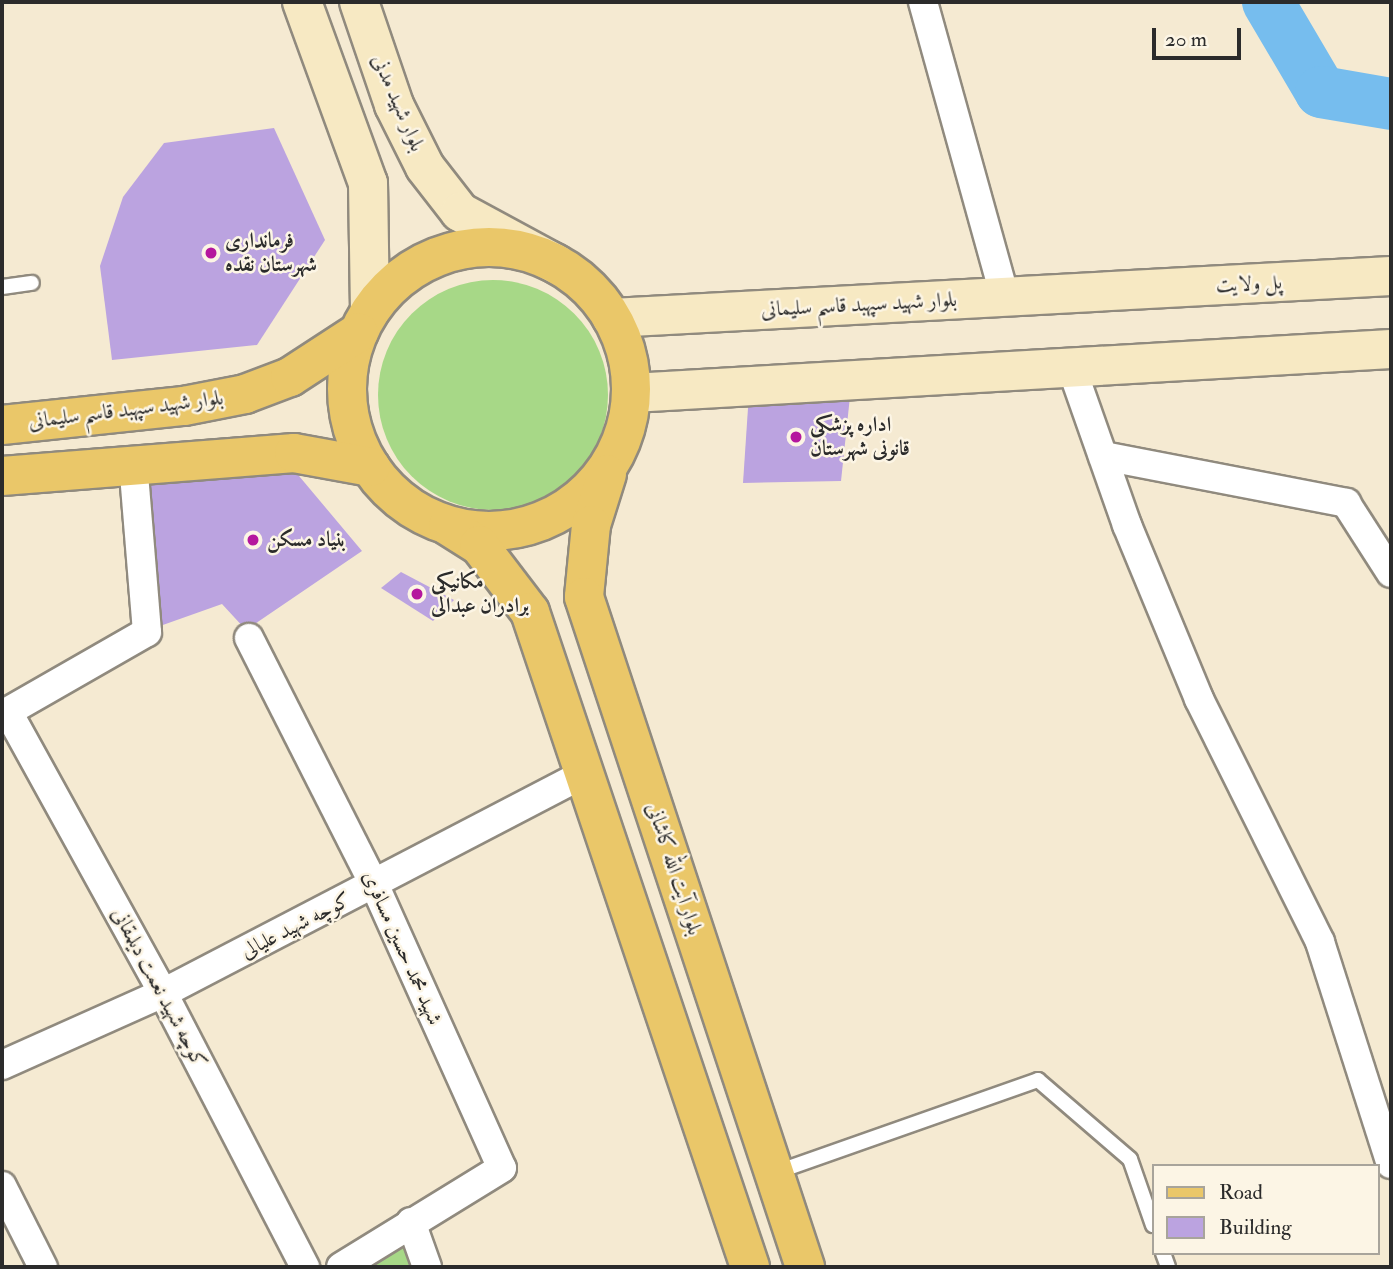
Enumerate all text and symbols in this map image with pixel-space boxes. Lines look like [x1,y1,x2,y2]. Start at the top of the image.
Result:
scale bar [1155,14,1244,58]
text: 20 m [1165,26,1207,53]
street label: بلوار شهید مدنی [366,51,430,155]
place label: فرمانداری شهرستان نقده [225,228,317,278]
marker: فرمانداری شهرستان نقده [203,245,219,261]
street label: پل ولایت [1215,270,1283,298]
street label: بلوار شهید سپهبد قاسم سلیمانی [760,287,958,323]
street label: بلوار شهید سپهبد قاسم سلیمانی [27,386,225,434]
place label: اداره پزشکی قانونی شهرستان [810,412,910,462]
marker: اداره پزشکی قانونی شهرستان [788,429,804,445]
place label: بنیاد مسکن [267,527,346,553]
marker: بنیاد مسکن [245,532,261,548]
place label: مکانیکی برادران عبدالی [431,569,529,619]
marker: مکانیکی برادران عبدالی [409,586,425,602]
street label: بلوار آیت الله کاشانی [641,800,707,938]
street label: شهید محمد حسین مسافری [357,867,447,1029]
street label: کوچه شهید علیالی [237,888,355,964]
street label: کوچه شهید نعمت دیلمقانی [106,903,212,1073]
legend [1152,1164,1379,1255]
text: Road [1219,1179,1263,1206]
text: Building [1219,1214,1292,1241]

